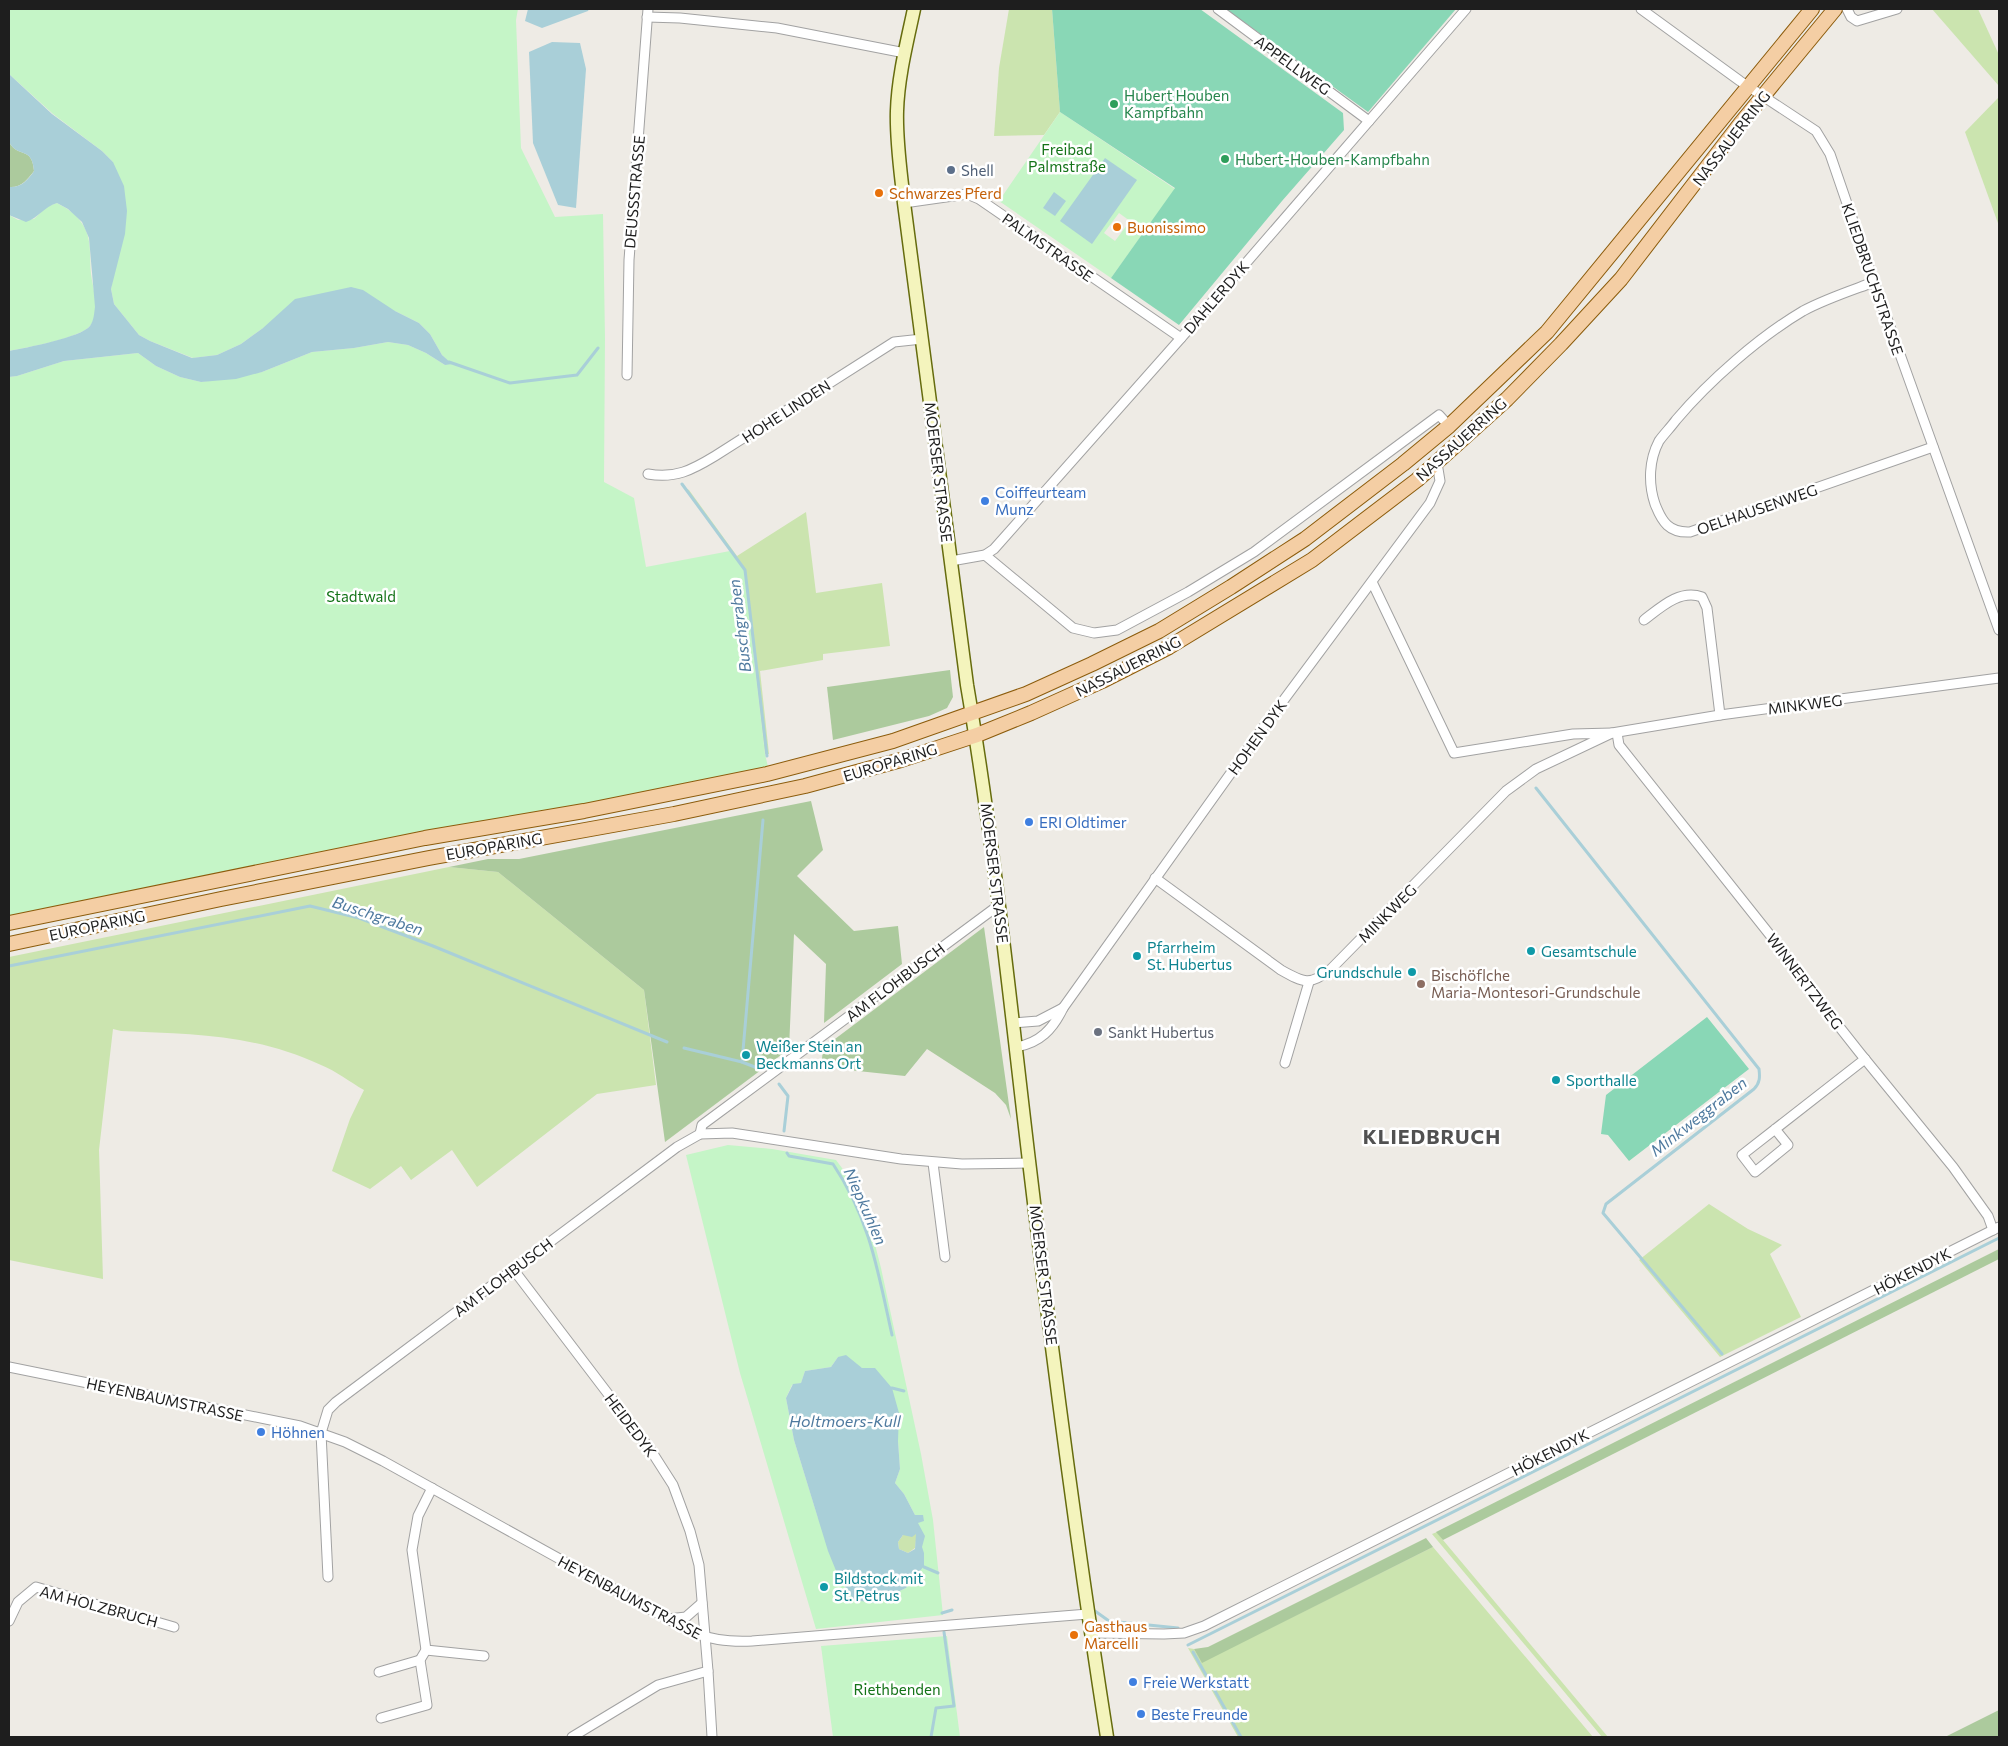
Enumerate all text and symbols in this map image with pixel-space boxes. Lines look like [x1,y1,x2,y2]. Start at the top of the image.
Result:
street label: APPELLWEG [1252,31,1334,99]
place label: Hubert Houben Kampfbahn [1124,86,1229,121]
street label: NASSAUERRING [1688,87,1774,189]
marker: Hubert Houben Kampfbahn [1108,98,1120,110]
street label: DEUSSSTRASSE [620,135,648,249]
park label: Freibad Palmstraße [1028,140,1106,175]
place label: Hubert-Houben-Kampfbahn [1235,150,1430,168]
marker: Hubert-Houben-Kampfbahn [1219,153,1231,165]
place label: Shell [961,161,994,179]
marker: Shell [945,164,957,176]
place label: Schwarzes Pferd [889,184,1002,202]
marker: Schwarzes Pferd [873,187,885,199]
street label: KLIEDBRUCHSTRASSE [1838,201,1908,358]
street label: PALMSTRASSE [999,209,1097,285]
place label: Buonissimo [1127,218,1206,236]
marker: Buonissimo [1111,221,1123,233]
street label: DAHLERDYK [1180,257,1252,337]
street label: HOHE LINDEN [738,376,834,446]
street label: NASSAUERRING [1412,394,1510,484]
street label: MOERSER STRASSE [921,401,957,543]
street label: OELHAUSENWEG [1694,480,1820,538]
place label: Coiffeurteam Munz [995,483,1086,518]
marker: Coiffeurteam Munz [979,495,991,507]
water label: Buschgraben [724,578,754,674]
park label: Stadtwald [326,587,396,605]
street label: NASSAUERRING [1072,632,1184,700]
street label: MINKWEG [1767,690,1843,718]
street label: HOHEN DYK [1224,696,1290,778]
street label: EUROPARING [841,739,939,785]
street label: MOERSER STRASSE [977,802,1013,944]
place label: ERI Oldtimer [1039,813,1127,831]
marker: ERI Oldtimer [1023,816,1035,828]
street label: EUROPARING [444,829,544,863]
street label: MINKWEG [1354,880,1420,946]
water label: Buschgraben [330,891,426,939]
street label: EUROPARING [47,906,147,944]
street label: WINNERTZWEG [1763,929,1847,1033]
place label: Pfarrheim St. Hubertus [1147,938,1232,973]
street label: AM FLOHBUSCH [842,939,948,1025]
place label: Gesamtschule [1541,942,1637,960]
marker: Gesamtschule [1525,945,1537,957]
marker: Pfarrheim St. Hubertus [1131,950,1143,962]
place label: Grundschule [1316,963,1402,981]
marker: Grundschule [1406,966,1418,978]
place label: Bischöflche Maria-Montesori-Grundschule [1431,966,1640,1001]
marker: Bischöflche Maria-Montesori-Grundschule [1415,978,1427,990]
place label: Sankt Hubertus [1108,1023,1214,1041]
marker: Sankt Hubertus [1092,1026,1104,1038]
place label: Weißer Stein an Beckmanns Ort [756,1037,862,1072]
marker: Weißer Stein an Beckmanns Ort [740,1049,752,1061]
place label: Sporthalle [1566,1071,1637,1089]
water label: Minkweggraben [1646,1072,1750,1160]
marker: Sporthalle [1550,1074,1562,1086]
district label: KLIEDBRUCH [1363,1124,1501,1148]
water label: Niepkuhlen [841,1164,891,1248]
street label: MOERSER STRASSE [1026,1204,1062,1346]
street label: AM FLOHBUSCH [450,1234,556,1320]
street label: HÖKENDYK [1870,1244,1954,1298]
street label: HEYENBAUMSTRASSE [85,1374,245,1424]
street label: HEIDEDYK [601,1390,661,1460]
water label: Holtmoers-Kull [789,1411,902,1430]
place label: Höhnen [271,1423,325,1441]
street label: HÖKENDYK [1508,1425,1592,1479]
marker: Höhnen [255,1426,267,1438]
street label: HEYENBAUMSTRASSE [555,1552,705,1643]
place label: Bildstock mit St. Petrus [834,1569,923,1604]
marker: Bildstock mit St. Petrus [818,1581,830,1593]
street label: AM HOLZBRUCH [38,1582,160,1630]
place label: Gasthaus Marcelli [1084,1617,1148,1652]
marker: Gasthaus Marcelli [1068,1629,1080,1641]
place label: Freie Werkstatt [1143,1673,1249,1691]
marker: Freie Werkstatt [1127,1676,1139,1688]
park label: Riethbenden [853,1680,941,1698]
place label: Beste Freunde [1151,1705,1248,1723]
marker: Beste Freunde [1135,1708,1147,1720]

